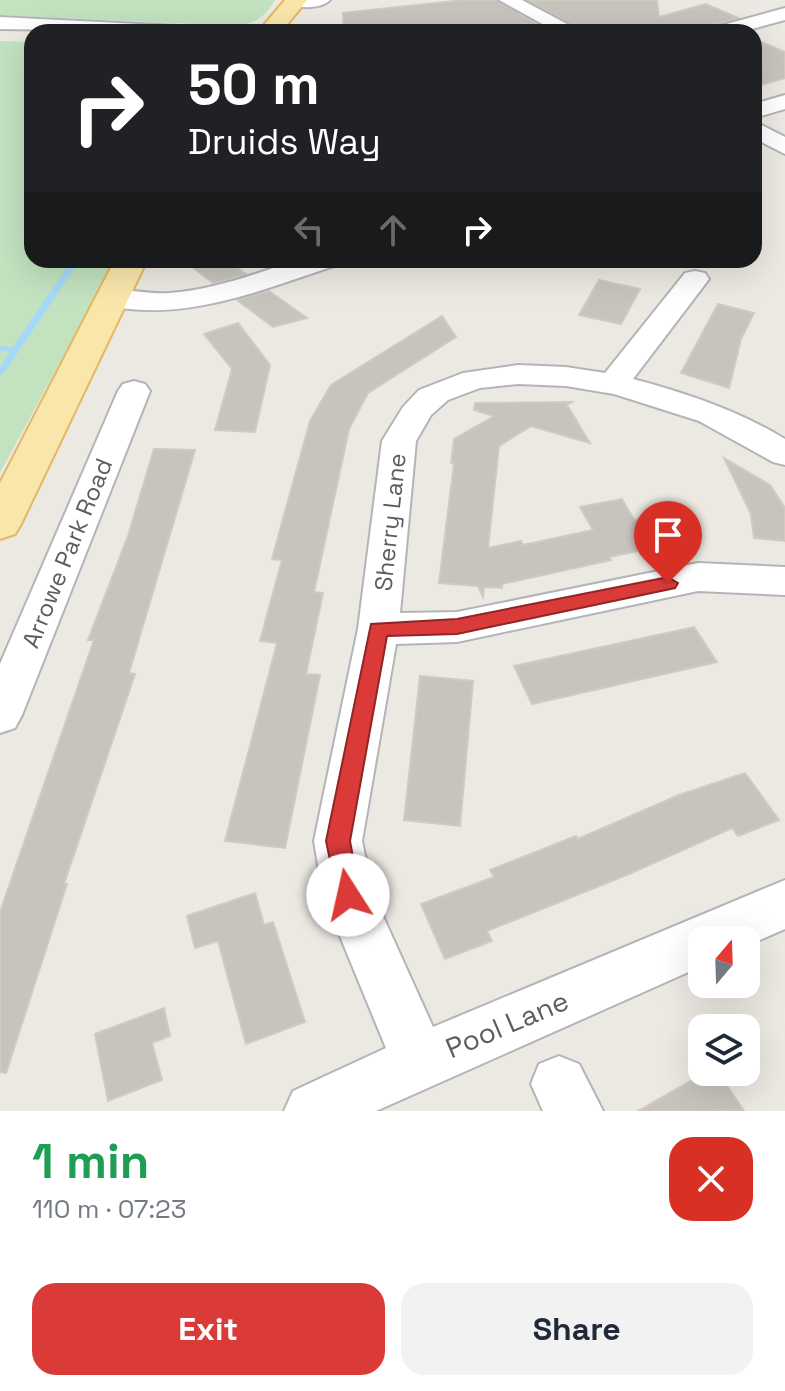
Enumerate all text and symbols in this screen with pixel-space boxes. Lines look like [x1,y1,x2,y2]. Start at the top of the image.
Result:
text: 50 m [188,49,320,120]
icon: right [56,56,160,160]
text: Druids Way [188,119,381,165]
icon: left [287,208,331,252]
icon: ahead [371,208,415,252]
icon: right [455,208,499,252]
street label: Sherry Lane [367,452,413,592]
street label: Arrowe Park Road [15,454,119,652]
pin [634,501,702,583]
icon: arrive [646,513,690,557]
position arrow [306,853,390,937]
north arrow [688,926,760,998]
map controls [688,926,760,1086]
street label: Pool Lane [440,982,574,1066]
button: layers [688,1014,760,1086]
text: 1 min [32,1131,149,1192]
button: close [669,1137,753,1221]
text: 110 m · 07:23 [32,1192,186,1226]
button: Exit [32,1283,385,1375]
button: Share [401,1283,753,1375]

